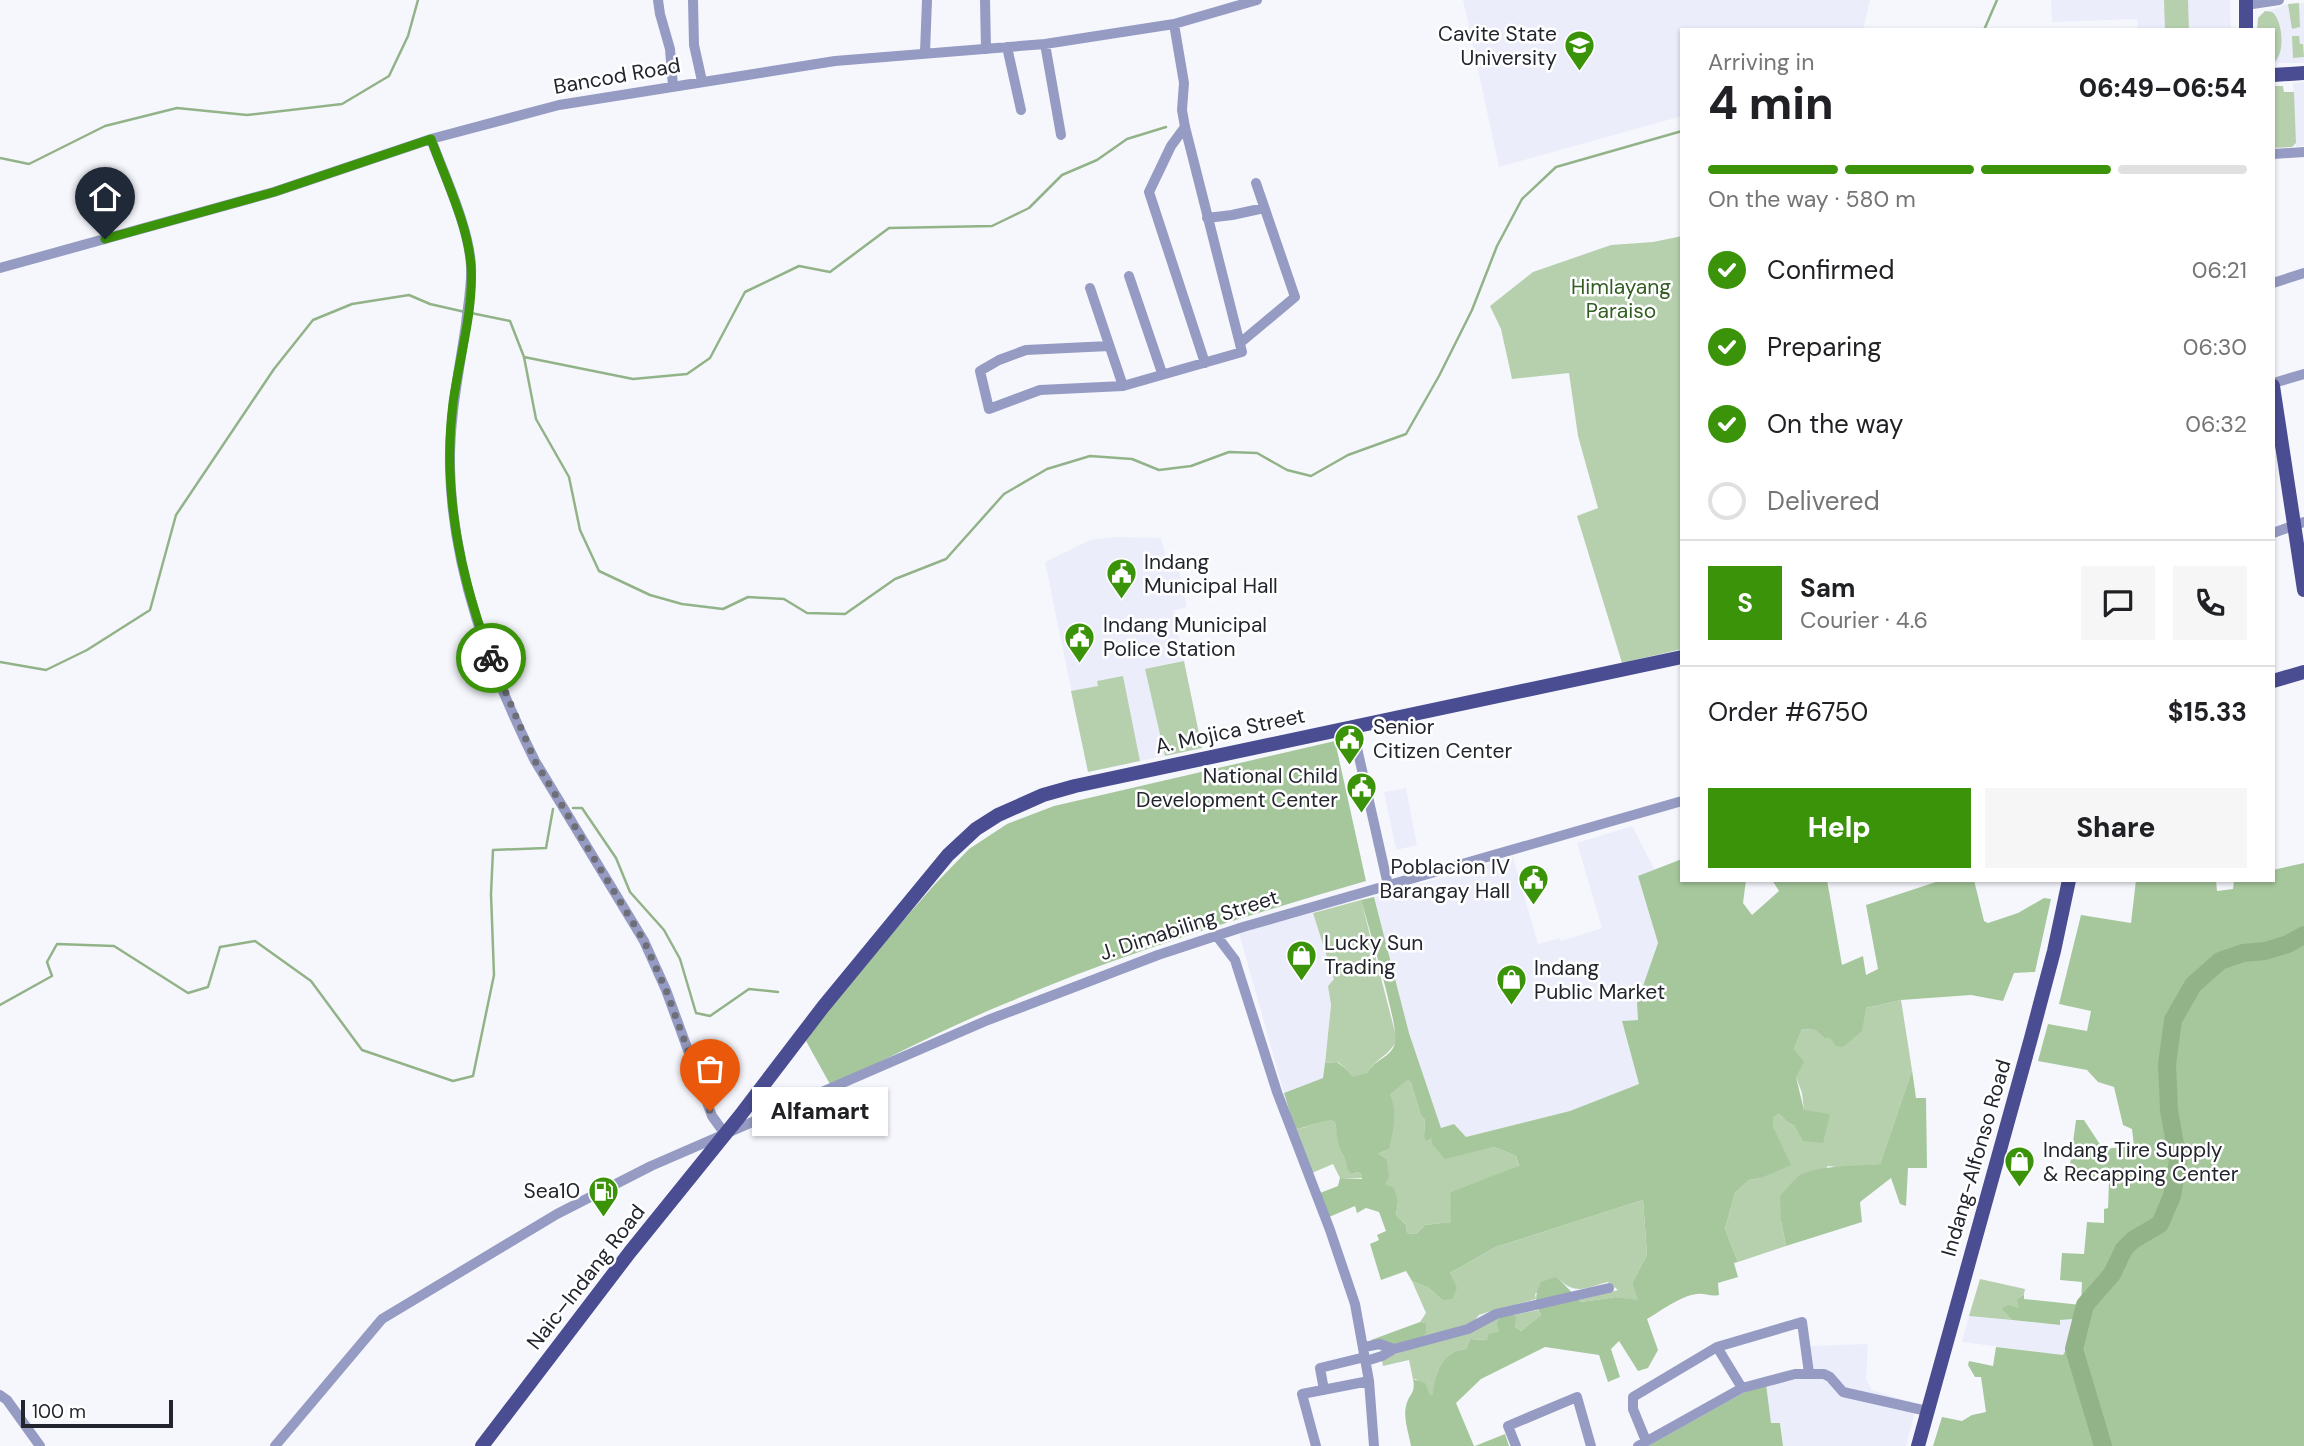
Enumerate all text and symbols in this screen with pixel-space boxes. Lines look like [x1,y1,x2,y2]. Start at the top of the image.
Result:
place label: Cavite State University [1438,20,1557,72]
school or university icon: Cavite State University [1563,29,1597,73]
text: Arriving in [1708,47,1814,77]
street label: Bancod Road [551,51,683,101]
text: 06:49–06:54 [2079,71,2247,105]
text: 4 min [1708,73,1834,133]
pin [75,167,135,239]
icon: home [86,178,124,216]
text: On the way · 580 m [1708,184,1916,214]
icon: check [1708,251,1746,289]
text: Confirmed [1767,253,1894,287]
text: 06:21 [2192,255,2247,285]
park label: Himlayang Paraiso [1571,273,1671,325]
icon: check [1708,328,1746,366]
text: Preparing [1767,330,1882,364]
text: 06:30 [2183,332,2247,362]
icon: check [1708,405,1746,443]
text: On the way [1767,407,1903,441]
text: 06:32 [2185,409,2247,439]
text: Delivered [1767,484,1880,518]
place label: Indang Municipal Hall [1144,548,1278,600]
public building icon: Indang Municipal Hall [1104,557,1138,601]
button: chat [2081,566,2155,640]
button: phone [2173,566,2247,640]
text: Sam [1800,571,1855,605]
text: S [1737,586,1753,620]
text: Courier · 4.6 [1800,605,1928,635]
place label: Indang Municipal Police Station [1103,611,1267,663]
public building icon: Indang Municipal Police Station [1063,620,1097,664]
courier [456,623,526,693]
icon: bike [472,639,510,677]
text: Order #6750 [1708,695,1868,729]
text: $15.33 [2168,695,2247,729]
street label: A. Mojica Street [1153,701,1307,761]
place label: Senior Citizen Center [1373,713,1512,765]
public building icon: Senior Citizen Center [1333,722,1367,766]
place label: National Child Development Center [1136,762,1338,814]
public building icon: National Child Development Center [1344,771,1378,815]
button: Help [1708,788,1971,868]
button: Share [1985,788,2247,868]
place label: Poblacion IV Barangay Hall [1379,853,1510,905]
public building icon: Poblacion IV Barangay Hall [1516,862,1550,906]
street label: J. Dimabiling Street [1096,883,1282,967]
place label: Lucky Sun Trading [1324,929,1423,981]
shop icon: Lucky Sun Trading [1284,938,1318,982]
place label: Indang Public Market [1534,954,1665,1006]
shop icon: Indang Public Market [1494,963,1528,1007]
pin [680,1039,740,1111]
icon: bag [691,1050,729,1088]
street label: Indang-Alfonso Road [1935,1056,2017,1260]
callout: Alfamart [752,1086,888,1136]
text: Alfamart [770,1096,870,1126]
place label: Indang Tire Supply & Recapping Center [2043,1136,2239,1188]
shop icon: Indang Tire Supply & Recapping Center [2003,1145,2037,1189]
fuel station icon: Sea10 [586,1174,620,1218]
place label: Sea10 [524,1177,580,1205]
street label: Naic–Indang Road [521,1199,651,1355]
scale bar [21,1397,173,1429]
text: 100 m [32,1399,86,1424]

